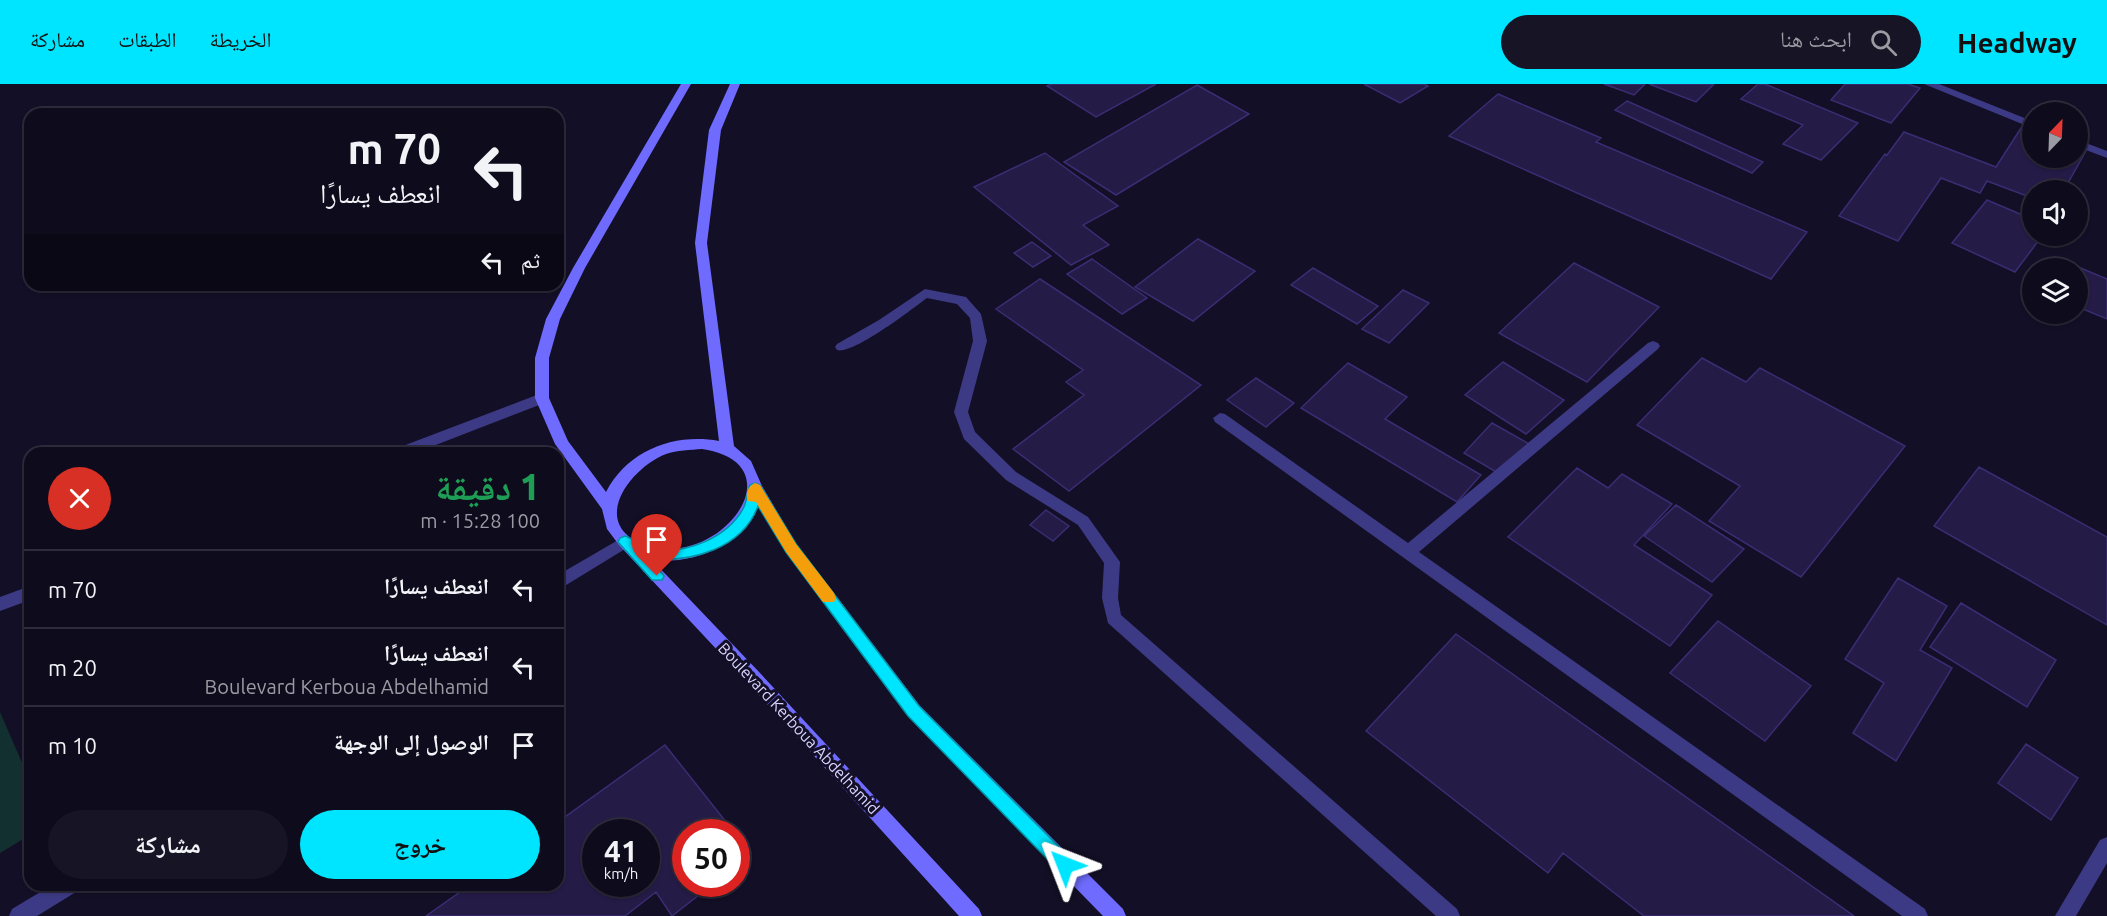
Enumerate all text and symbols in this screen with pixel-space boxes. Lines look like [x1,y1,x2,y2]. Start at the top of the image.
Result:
search box [1501,15,1921,69]
text: ابحث هنا [1780,26,1852,51]
icon: search [1867,26,1900,59]
text: مشاركة [30,27,85,51]
text: الطبقات [118,27,177,51]
text: الخريطة [210,27,271,51]
text: Headway [1957,27,2077,58]
north arrow [2022,102,2088,168]
map controls [2022,102,2088,324]
text: 70 m [347,125,441,172]
icon: left [462,132,540,210]
text: انعطف يسارًا [320,178,441,208]
button: sound [2022,180,2088,246]
icon: left [476,246,509,279]
text: ثم [521,247,540,272]
button: layers [2022,258,2088,324]
text: 1 دقيقة [435,466,540,507]
button: close [48,467,111,530]
text: 100 m · 15:28 [420,509,540,532]
pin [631,514,682,576]
icon: arrive [640,523,673,556]
text: انعطف يسارًا [384,573,489,598]
icon: left [507,573,540,606]
text: 70 m [48,577,97,602]
street label: Boulevard Kerboua Abdelhamid [715,639,883,817]
text: انعطف يسارًا [384,640,489,665]
icon: left [507,651,540,684]
text: 20 m [48,655,97,680]
text: Boulevard Kerboua Abdelhamid [205,675,489,698]
text: الوصول إلى الوجهة [334,729,489,754]
icon: arrive [507,729,540,762]
text: 10 m [48,733,97,758]
button: مشاركة [48,810,288,879]
button: خروج [300,810,540,879]
speed limit sign: 50 [672,819,750,897]
position arrow [1033,833,1097,897]
text: 41 [604,834,638,868]
text: km/h [604,865,638,882]

